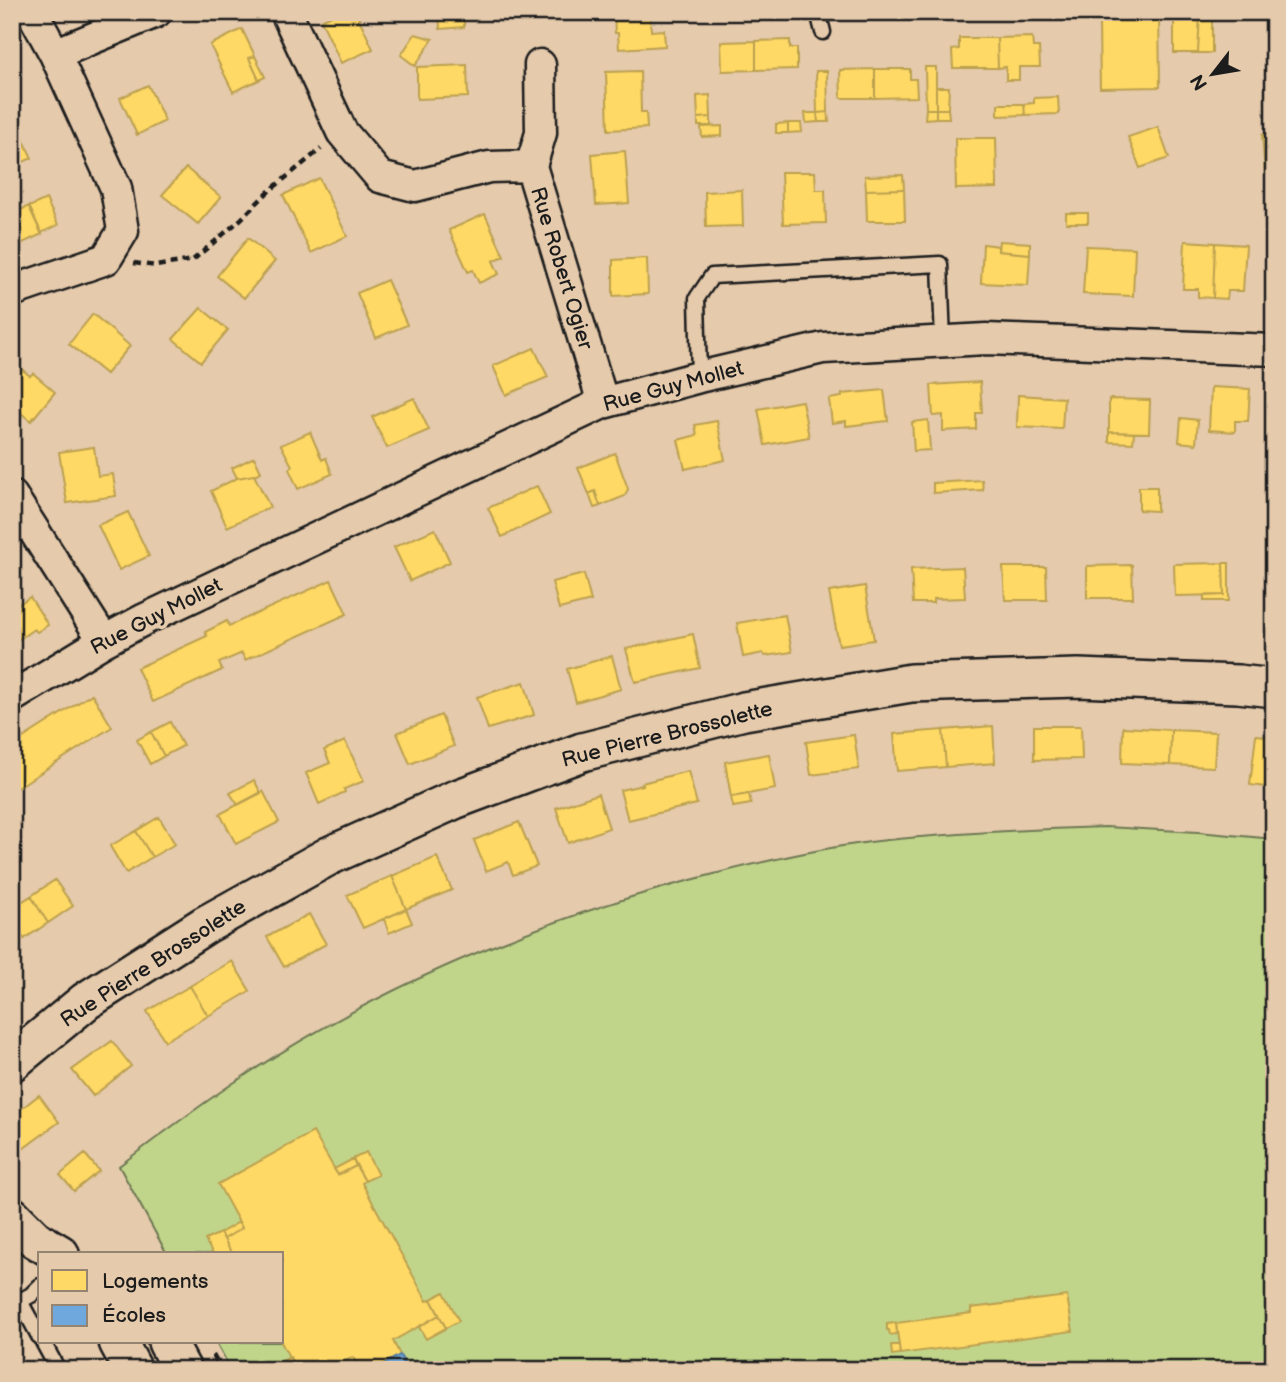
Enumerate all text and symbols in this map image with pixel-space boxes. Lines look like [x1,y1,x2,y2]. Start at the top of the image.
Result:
north arrow [1178,38,1248,108]
text: N [1186,70,1213,94]
street label: Rue Robert Ogier [525,184,598,353]
street label: Rue Guy Mollet [600,356,747,417]
street label: Rue Guy Mollet [86,572,227,660]
street label: Rue Pierre Brossolette [559,696,775,773]
street label: Rue Pierre Brossolette [56,894,251,1033]
legend [38,1252,284,1344]
text: Logements [102,1269,208,1294]
text: Écoles [102,1303,166,1328]

